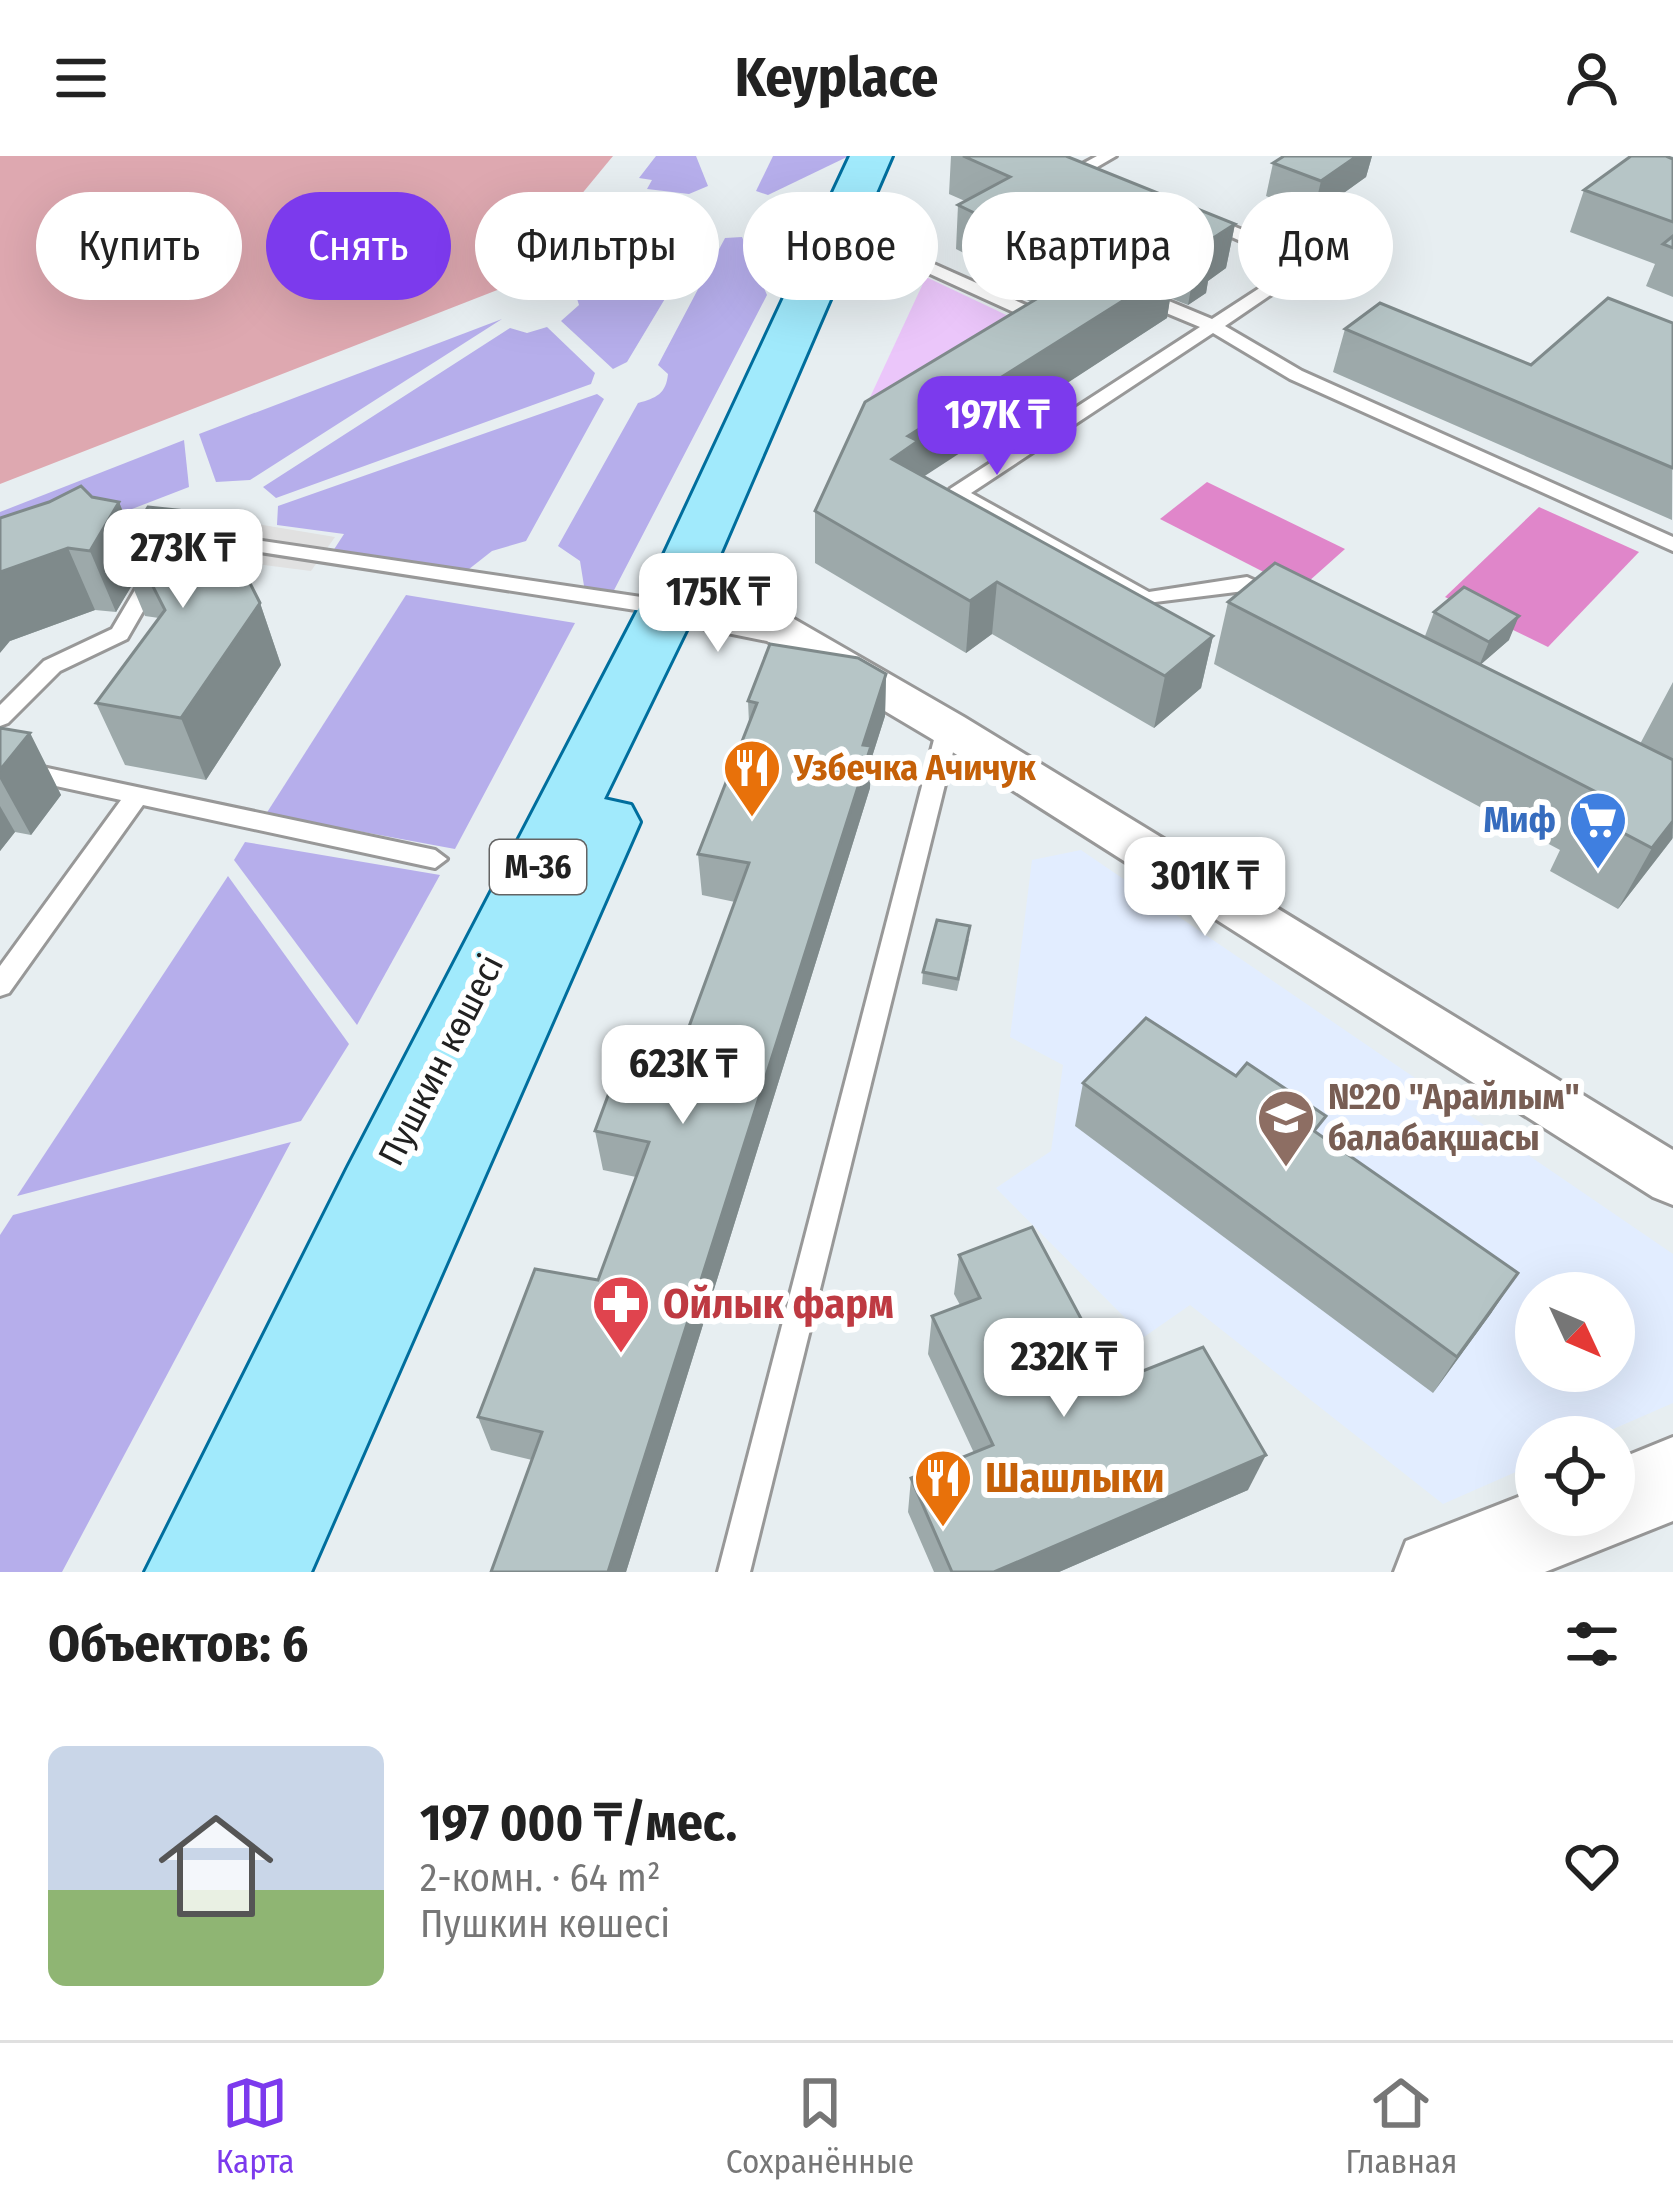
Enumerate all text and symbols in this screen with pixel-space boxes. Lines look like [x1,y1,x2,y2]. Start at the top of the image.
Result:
icon: menu [48,45,114,111]
icon: person [1559,45,1625,111]
text: Keyplace [735,46,938,110]
chip: Купить [36,192,242,300]
chip: Снять [266,192,451,300]
chip: Фильтры [475,192,719,300]
chip: Новое [743,192,938,300]
chip: Квартира [962,192,1214,300]
chip: Дом [1238,192,1393,300]
pin: 197K ₸ [899,376,1095,478]
text: 197K ₸ [945,392,1049,438]
pin: 273K ₸ [85,509,281,611]
text: 273K ₸ [131,525,235,571]
pin: 175K ₸ [620,553,816,655]
text: 175K ₸ [666,569,770,615]
restaurant icon: Узбечка Ачичук [721,737,783,819]
place label: Узбечка Ачичук [793,746,1037,790]
supermarket icon: Миф [1567,789,1629,871]
place label: Миф [1483,798,1556,842]
pin: 301K ₸ [1107,837,1303,939]
road number: M-36 [490,840,586,894]
text: 301K ₸ [1151,853,1259,899]
street label: Пушкин көшесі [369,947,513,1173]
pin: 623K ₸ [585,1025,781,1127]
text: 623K ₸ [629,1041,737,1087]
place label: №20 "Арайлым" балабақшасы [1328,1075,1580,1160]
school or university icon: №20 "Арайлым" балабақшасы [1255,1087,1317,1169]
north arrow [1515,1272,1635,1392]
map controls [1515,1272,1635,1536]
pharmacy icon: Ойлык фарм [590,1273,652,1355]
place label: Ойлык фарм [663,1279,894,1329]
pin: 232K ₸ [966,1318,1162,1420]
text: 232K ₸ [1011,1334,1117,1380]
button: locate [1515,1416,1635,1536]
restaurant icon: Шашлыки [912,1447,974,1529]
place label: Шашлыки [985,1453,1164,1503]
icon: filters [1559,1611,1625,1677]
text: Объектов: 6 [48,1613,308,1675]
text: 197 000 ₸/мес. [420,1792,737,1854]
icon: home [144,1794,288,1938]
icon: heart [1559,1833,1625,1899]
text: 2-комн. · 64 m² [420,1855,661,1901]
text: Пушкин көшесі [420,1901,670,1947]
tab: Карта [216,2070,294,2182]
tab: Сохранённые [726,2070,914,2182]
tab: Главная [1346,2070,1457,2182]

